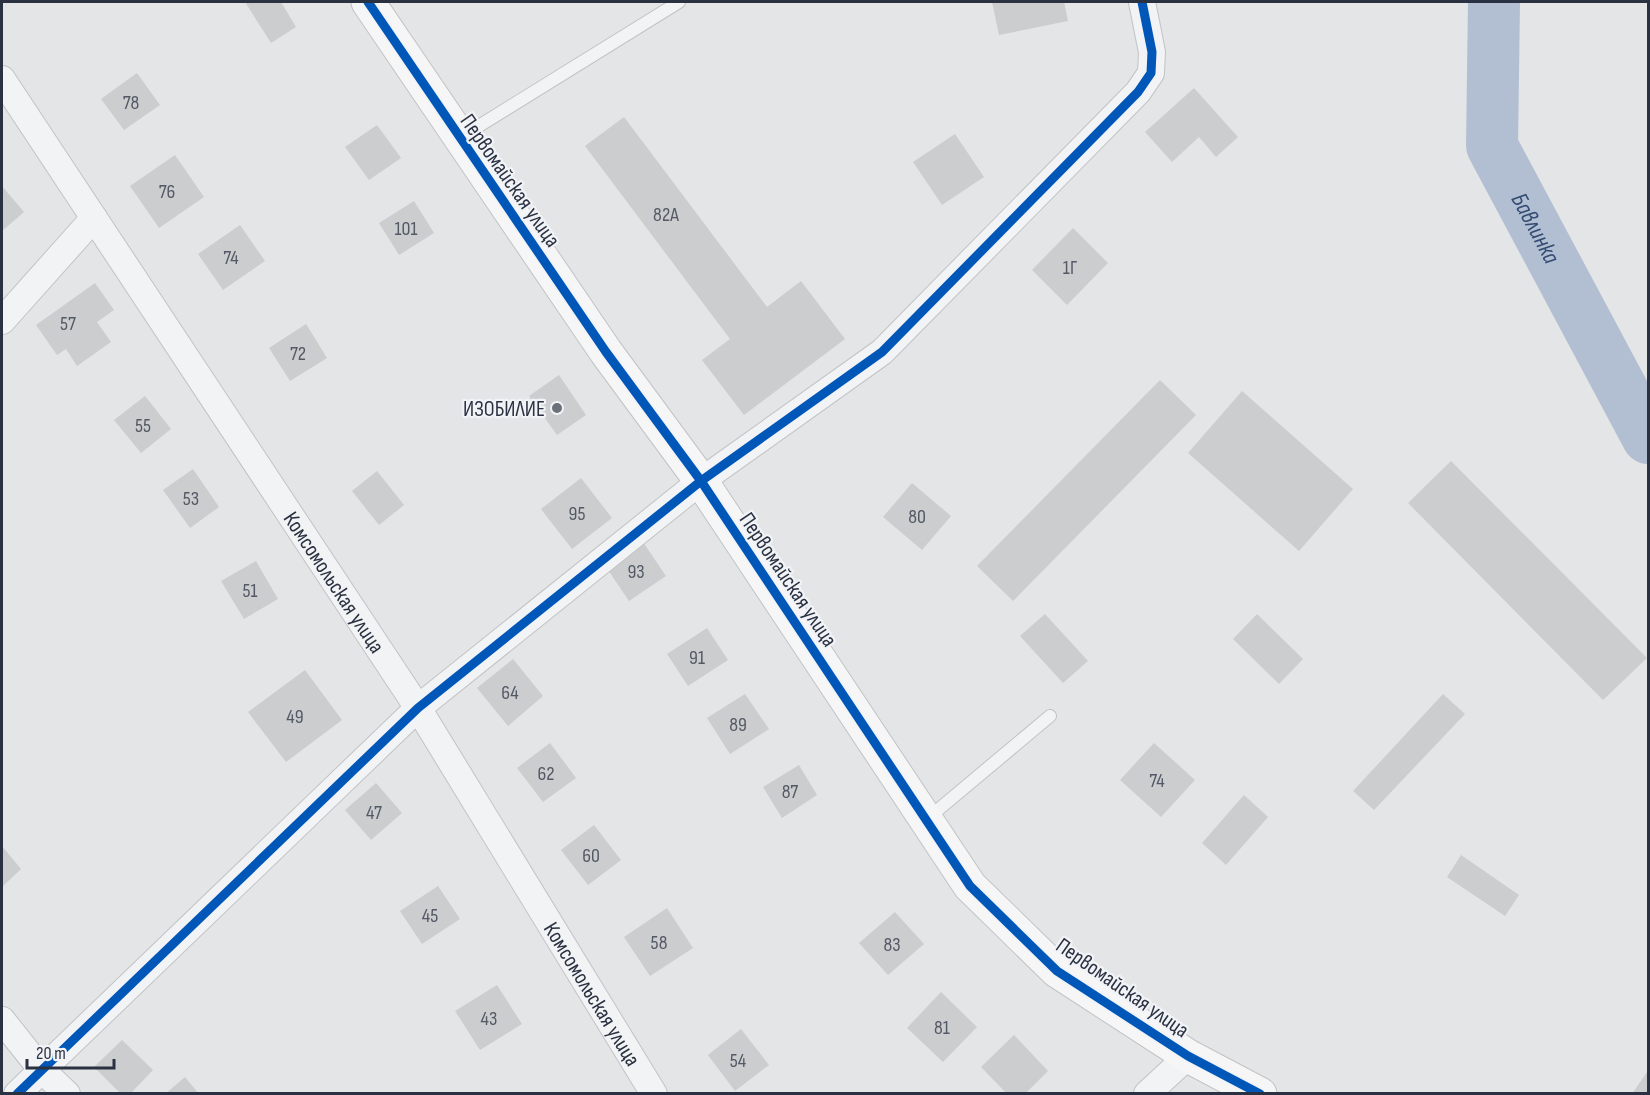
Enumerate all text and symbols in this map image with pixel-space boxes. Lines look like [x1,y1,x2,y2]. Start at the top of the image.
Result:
house number: 78 [123,91,139,115]
street label: Первомайская улица [454,109,566,253]
house number: 76 [159,180,175,204]
water label: Бавлинка [1505,188,1566,269]
house number: 82А [653,203,679,227]
house number: 101 [395,217,417,241]
house number: 74 [223,246,239,270]
house number: 1Г [1063,256,1077,280]
house number: 57 [60,312,76,336]
house number: 72 [290,342,306,366]
place label: ИЗОБИЛИЕ [463,396,545,423]
marker: ИЗОБИЛИЕ [550,401,564,415]
house number: 55 [135,414,151,438]
house number: 53 [183,487,199,511]
house number: 95 [569,502,585,526]
house number: 80 [908,505,926,529]
street label: Комсомольская улица [277,507,390,659]
street label: Первомайская улица [733,507,843,652]
house number: 93 [627,560,645,584]
house number: 51 [242,579,258,603]
house number: 91 [689,646,705,670]
house number: 64 [501,681,519,705]
house number: 49 [286,705,304,729]
house number: 89 [729,713,747,737]
house number: 62 [537,762,555,786]
house number: 74 [1149,769,1165,793]
house number: 87 [782,780,798,804]
house number: 47 [366,801,382,825]
house number: 60 [582,844,600,868]
house number: 45 [422,904,438,928]
street label: Комсомольская улица [537,918,646,1071]
house number: 58 [651,931,667,955]
street label: Первомайская улица [1050,932,1194,1044]
house number: 83 [883,933,901,957]
house number: 43 [481,1007,497,1031]
house number: 81 [934,1016,950,1040]
scale bar [27,1032,114,1070]
text: 20 m [36,1043,66,1064]
house number: 54 [730,1049,746,1073]

